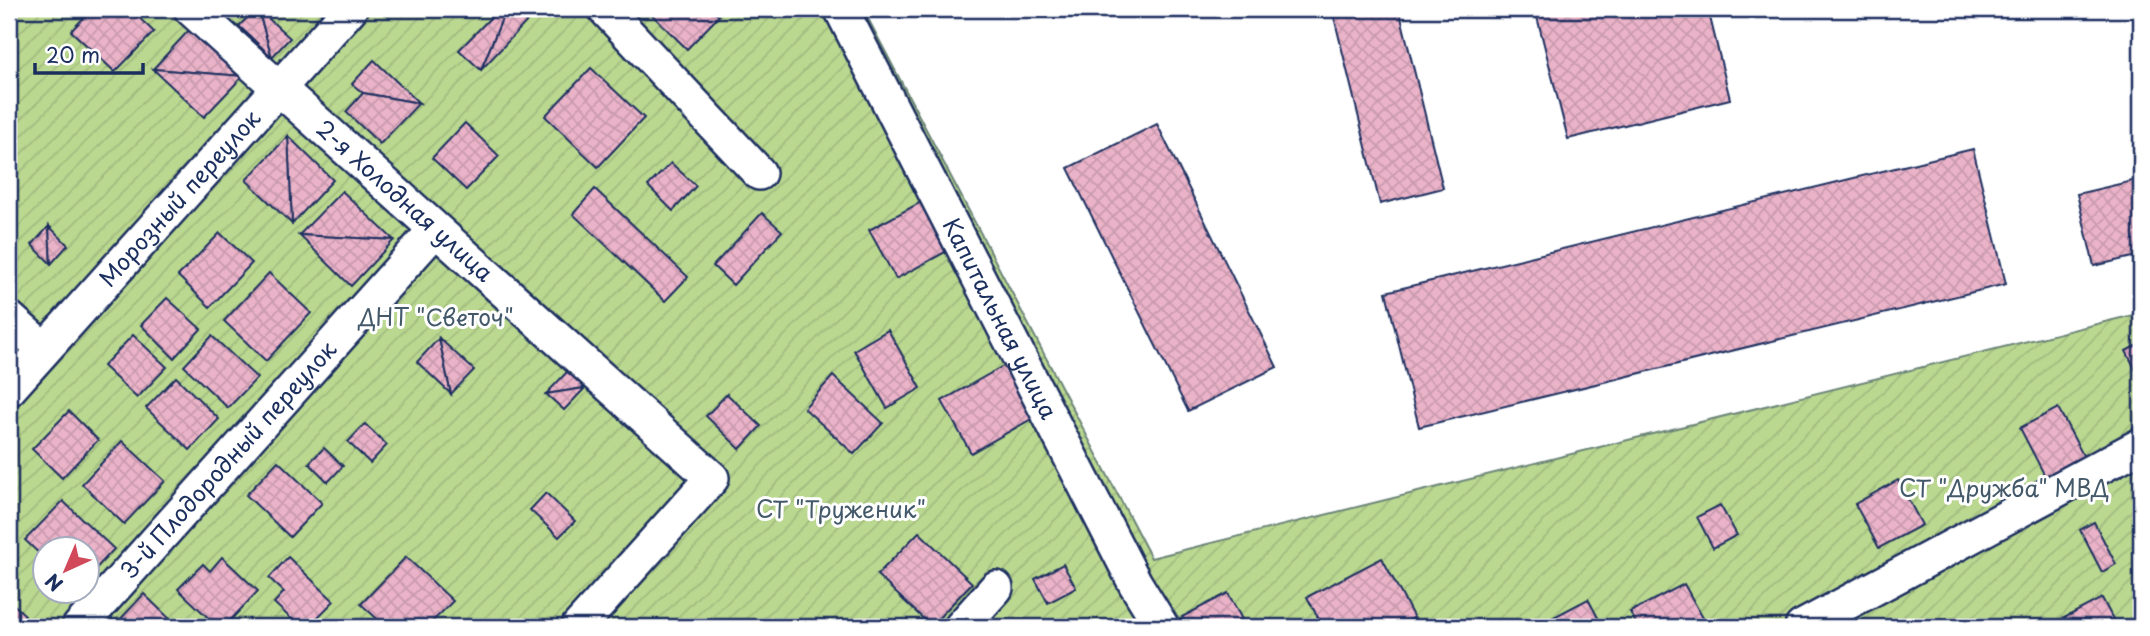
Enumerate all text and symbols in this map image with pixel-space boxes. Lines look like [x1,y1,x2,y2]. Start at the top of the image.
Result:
scale bar [35,32,144,76]
text: 20 m [46,38,100,70]
street label: Морозный переулок [90,101,268,294]
street label: 2-я Холодная улица [309,111,502,290]
street label: Капитальная улица [935,211,1067,425]
park label: ДНТ "Светоч" [357,299,514,334]
street label: 3-й Плодородный переулок [111,332,344,586]
park label: СТ "Дружба" МВД [1899,470,2109,505]
park label: СТ "Труженик" [756,491,926,526]
north arrow [32,534,102,604]
text: N [38,568,69,598]

